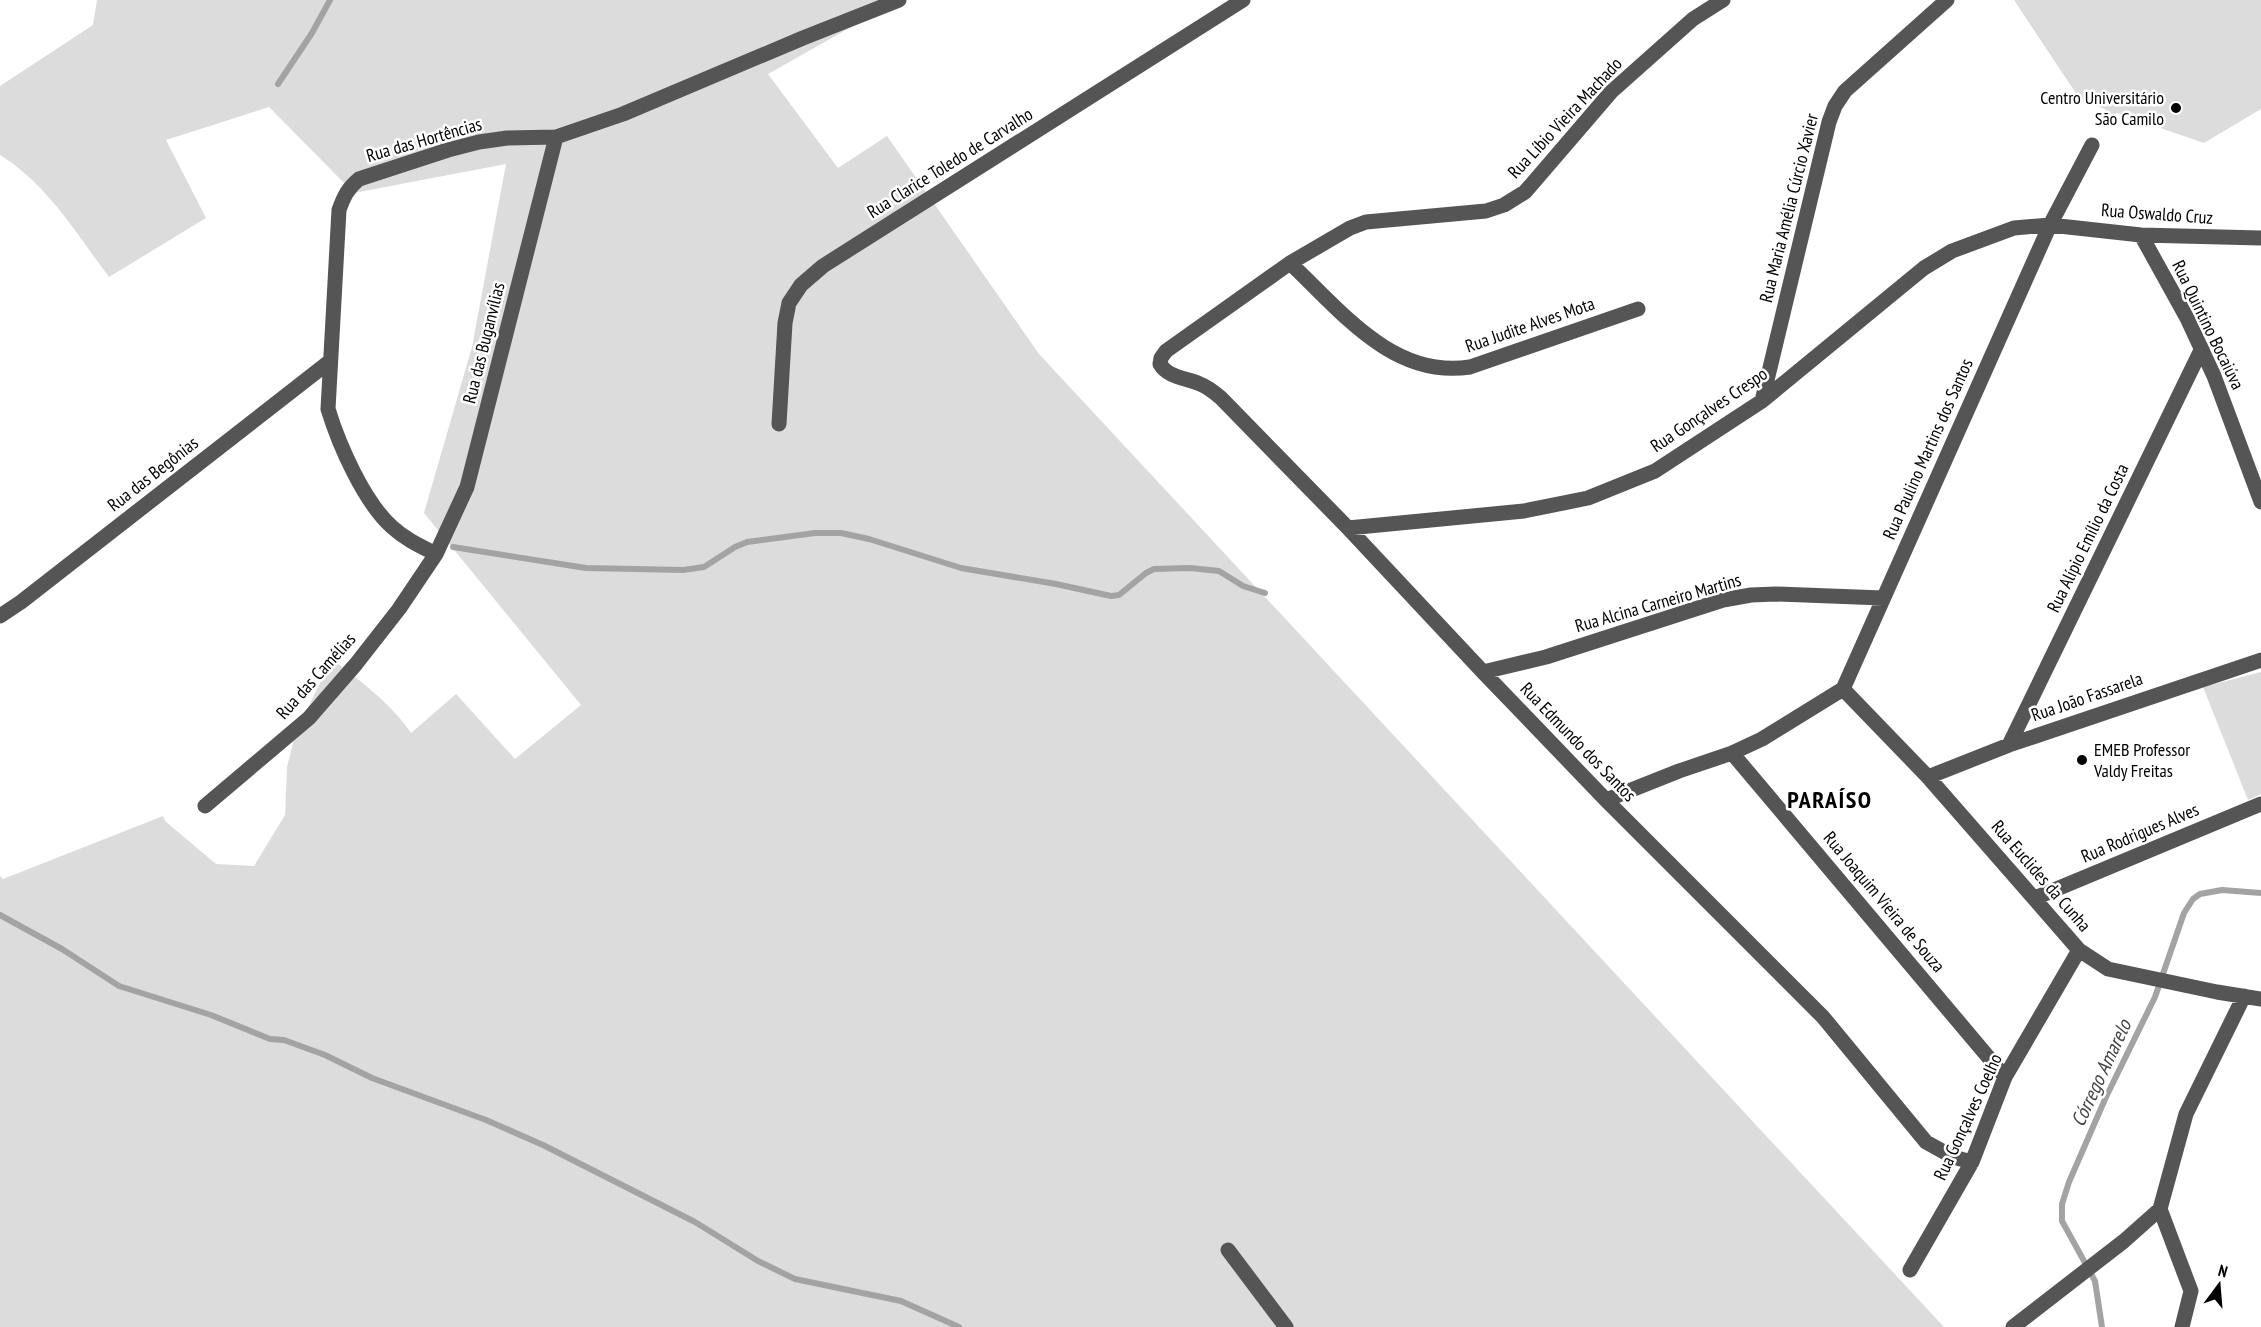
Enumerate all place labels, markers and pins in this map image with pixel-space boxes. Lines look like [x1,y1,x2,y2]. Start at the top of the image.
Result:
place label: Centro Universitário São Camilo [2040,86,2164,130]
marker: Centro Universitário São Camilo [2169,101,2183,115]
place label: EMEB Professor Valdy Freitas [2093,738,2190,782]
marker: EMEB Professor Valdy Freitas [2075,753,2089,767]

